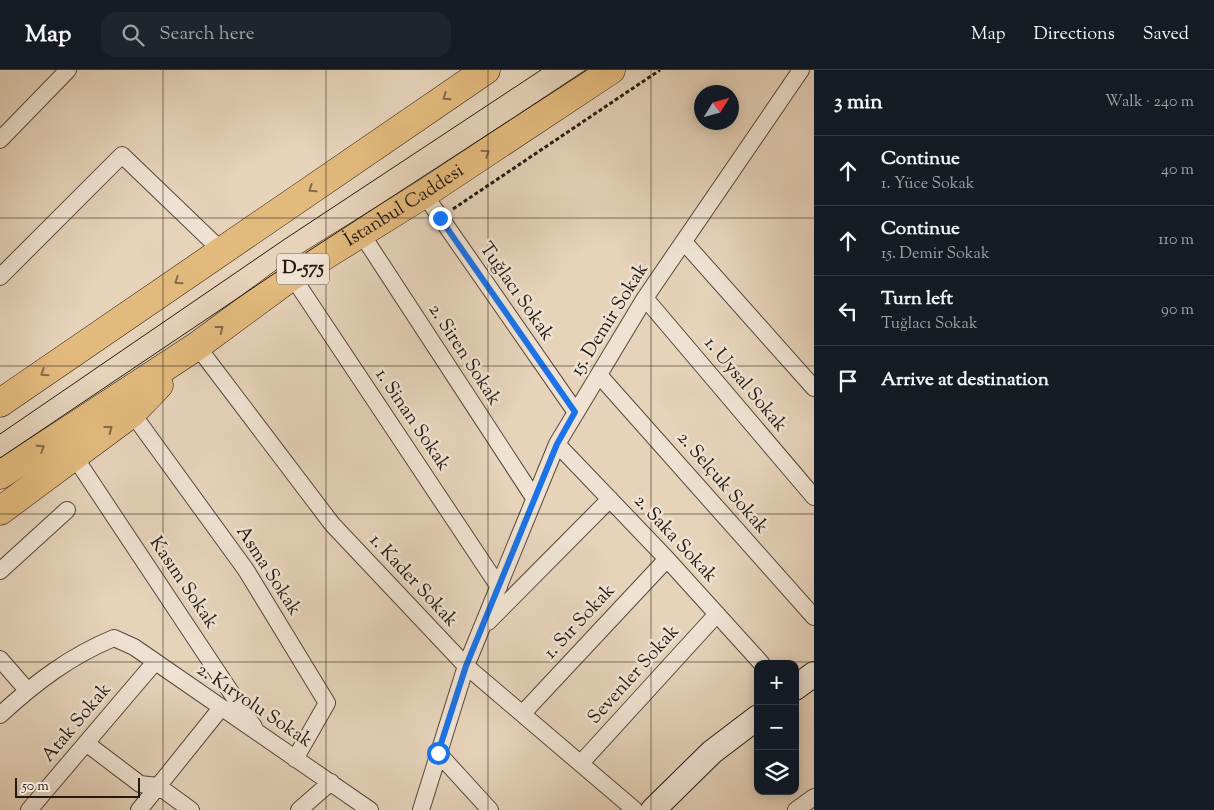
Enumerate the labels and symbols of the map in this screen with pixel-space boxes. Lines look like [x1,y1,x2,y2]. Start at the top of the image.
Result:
north arrow [694,85,739,130]
one-way arrow [442,91,451,101]
one-way arrow [481,150,490,159]
street label: İstanbul Caddesi [339,157,470,254]
one-way arrow [309,184,318,192]
route end [429,207,452,230]
street label: Tuğlacı Sokak [472,237,560,347]
road number: D-575 [277,253,329,284]
street label: 15. Demir Sokak [564,258,656,382]
one-way arrow [174,275,184,284]
street label: 2. Siren Sokak [421,299,507,412]
one-way arrow [214,326,224,335]
street label: 1. Uysal Sokak [697,332,793,439]
street label: 1. Sinan Sokak [368,363,457,477]
one-way arrow [40,367,50,376]
street label: 2. Selçuk Sokak [670,426,775,541]
one-way arrow [103,427,112,435]
one-way arrow [35,445,44,455]
street label: 2. Saka Sokak [627,489,724,590]
street label: Asma Sokak [229,521,308,622]
street label: 1. Kader Sokak [362,528,464,634]
street label: Kasım Sokak [142,531,224,635]
street label: 1. Sır Sokak [538,578,622,666]
street label: Sevenler Sokak [582,619,686,731]
street label: 2. Kıryolu Sokak [191,657,318,755]
street label: Atak Sokak [36,677,119,768]
route start [427,742,450,765]
scale bar [15,775,140,798]

